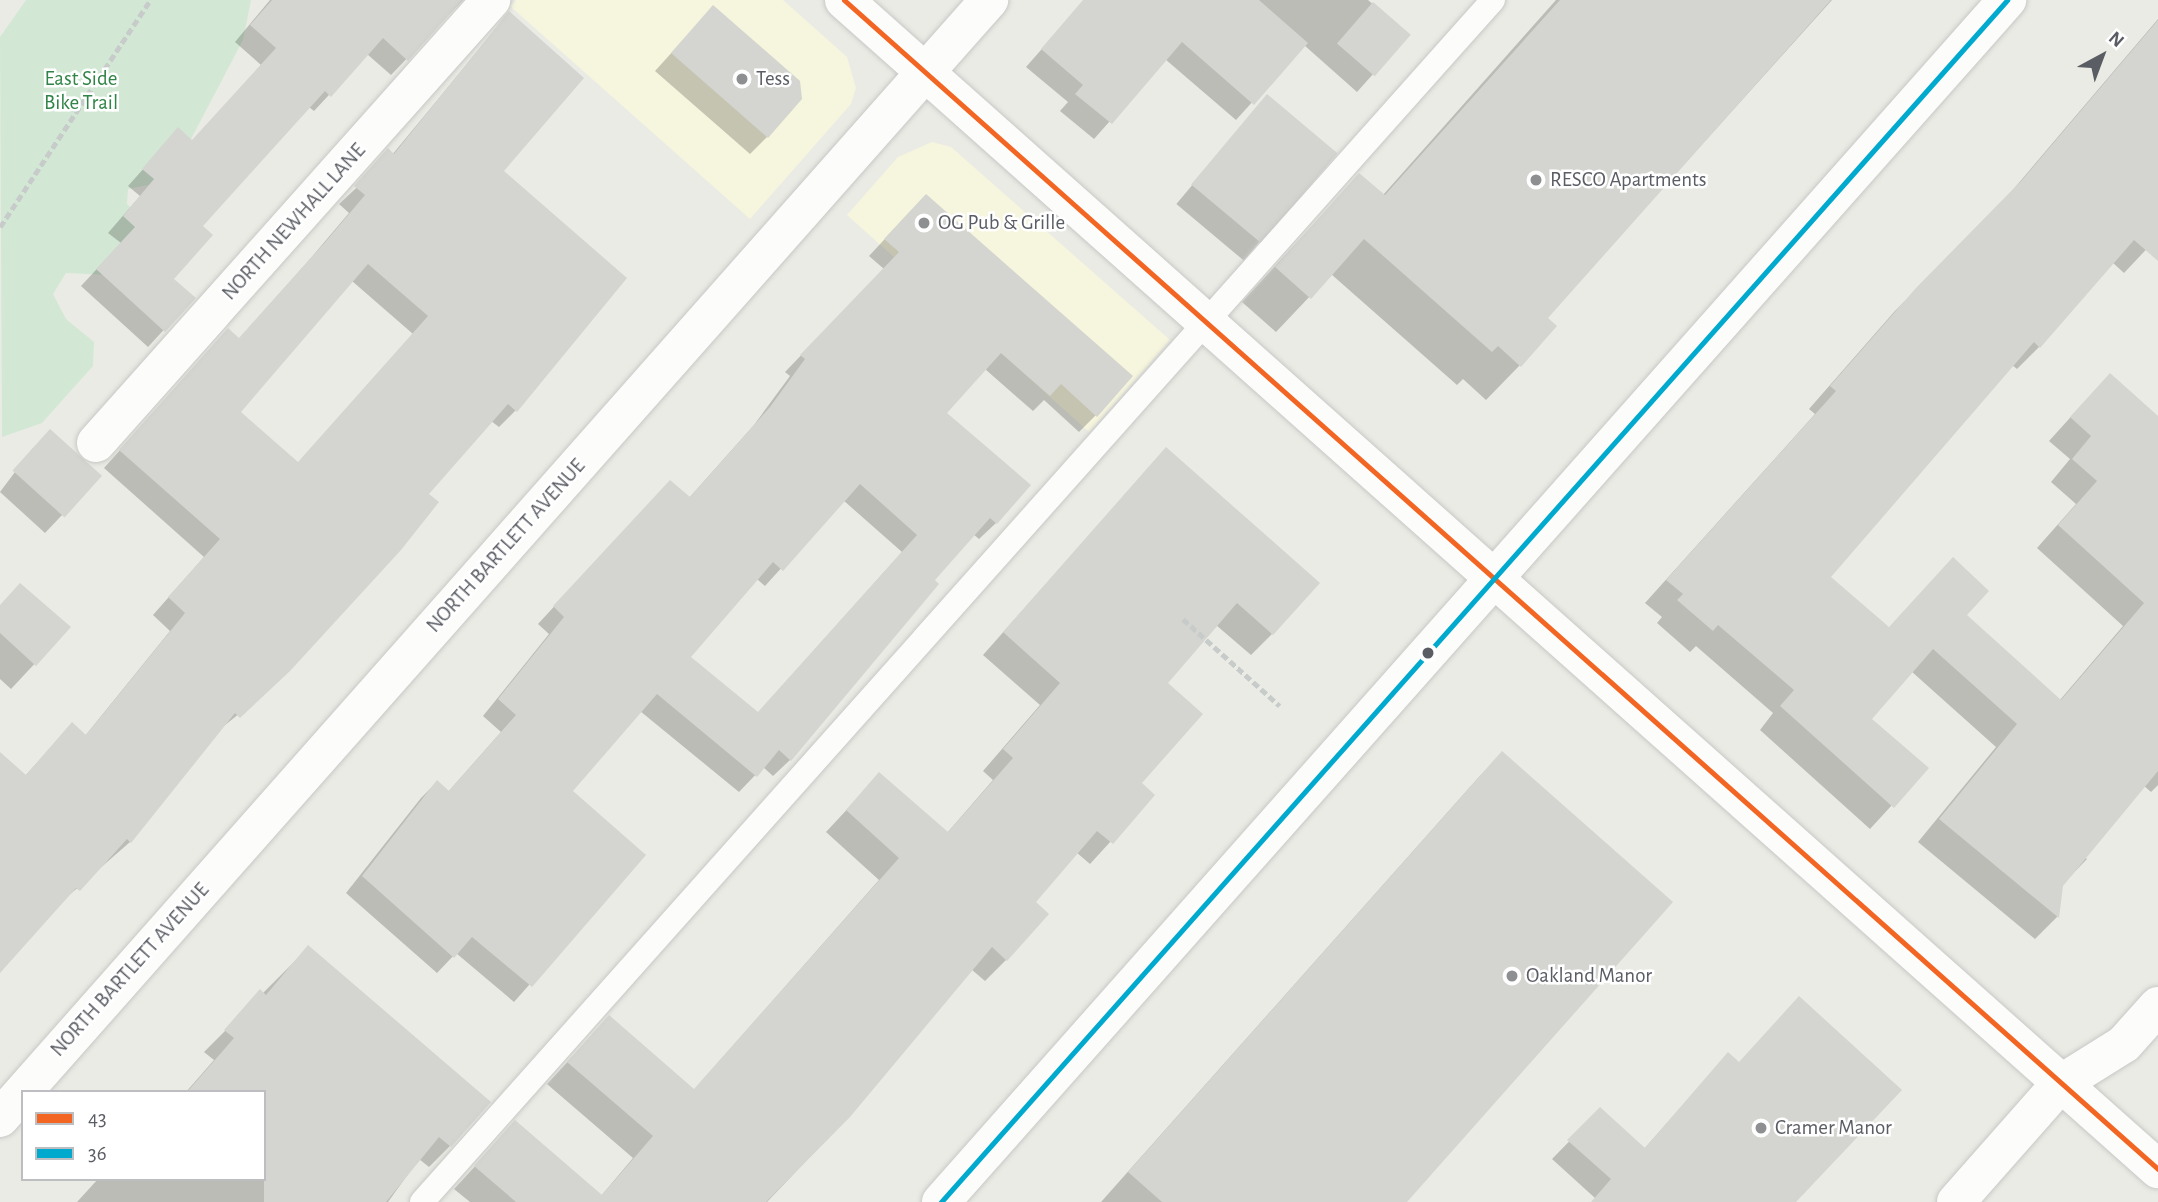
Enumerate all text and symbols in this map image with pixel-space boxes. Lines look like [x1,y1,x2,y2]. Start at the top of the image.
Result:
north arrow [2067,21,2137,91]
text: N [2105,28,2127,51]
park label: East Side Bike Trail [44,66,118,116]
place label: Tess [756,66,790,92]
marker: Tess [734,71,750,87]
street label: NORTH NEWHALL LANE [217,138,371,306]
place label: RESCO Apartments [1550,167,1707,193]
marker: RESCO Apartments [1528,172,1544,188]
place label: OG Pub & Grille [938,210,1065,236]
marker: OG Pub & Grille [916,215,932,231]
street label: NORTH BARTLETT AVENUE [421,454,591,638]
unlabelled marker [1421,646,1435,660]
street label: NORTH BARTLETT AVENUE [45,878,215,1062]
place label: Oakland Manor [1526,963,1652,989]
marker: Oakland Manor [1504,968,1520,984]
legend [21,1090,266,1181]
text: 43 [88,1108,107,1129]
place label: Cramer Manor [1775,1115,1892,1141]
marker: Cramer Manor [1753,1120,1769,1136]
text: 36 [88,1143,107,1164]

